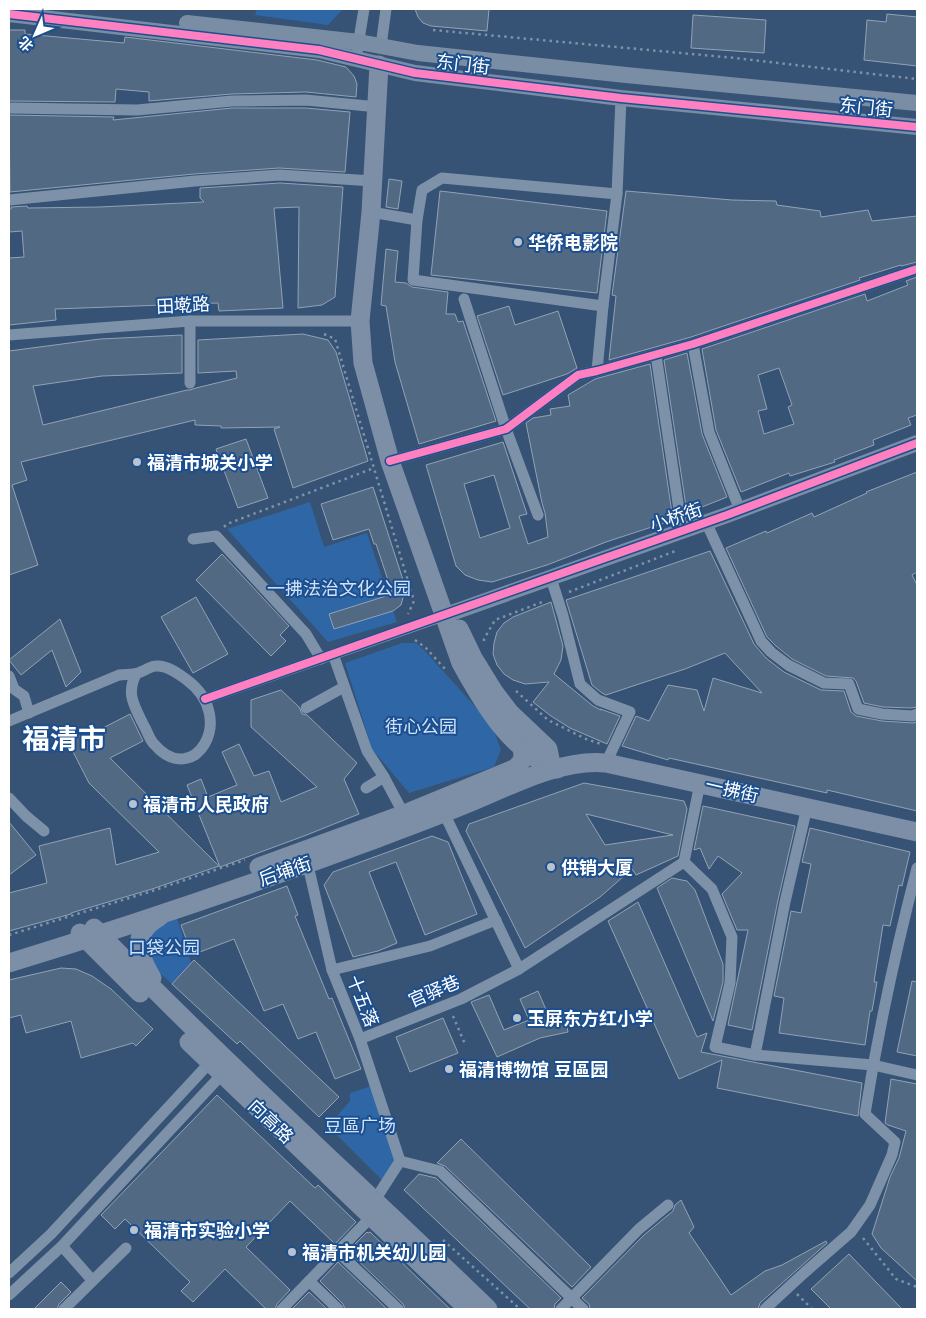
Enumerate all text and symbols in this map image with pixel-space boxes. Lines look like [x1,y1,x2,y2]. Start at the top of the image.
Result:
north arrow [10,10,60,60]
text: 北 [14,33,37,56]
street label: 东门街 [435,49,491,79]
street label: 东门街 [838,93,894,121]
place label: 华侨电影院 [528,231,618,254]
marker: 华侨电影院 [512,236,524,248]
street label: 田墘路 [155,292,211,318]
place label: 福清市城关小学 [147,451,273,474]
marker: 福清市城关小学 [131,456,143,468]
street label: 小桥街 [647,497,705,537]
park label: 一拂法治文化公园 [267,577,411,600]
park label: 街心公园 [385,715,457,738]
district label: 福清市 [22,721,106,756]
street label: 一拂街 [703,773,761,807]
place label: 福清市人民政府 [143,793,269,816]
marker: 福清市人民政府 [127,798,139,810]
street label: 后埔街 [256,851,314,891]
place label: 供销大厦 [561,856,633,879]
marker: 供销大厦 [545,861,557,873]
park label: 口袋公园 [128,936,200,959]
street label: 官驿巷 [405,970,463,1012]
street label: 十五落 [342,972,384,1030]
place label: 玉屏东方红小学 [527,1007,653,1030]
marker: 玉屏东方红小学 [511,1012,523,1024]
place label: 福清博物馆 豆區园 [459,1058,608,1081]
marker: 福清博物馆 豆區园 [443,1063,455,1075]
street label: 向高路 [244,1094,298,1148]
park label: 豆區广场 [324,1114,396,1137]
place label: 福清市实验小学 [144,1219,270,1242]
marker: 福清市实验小学 [128,1224,140,1236]
place label: 福清市机关幼儿园 [302,1241,446,1264]
marker: 福清市机关幼儿园 [286,1246,298,1258]

